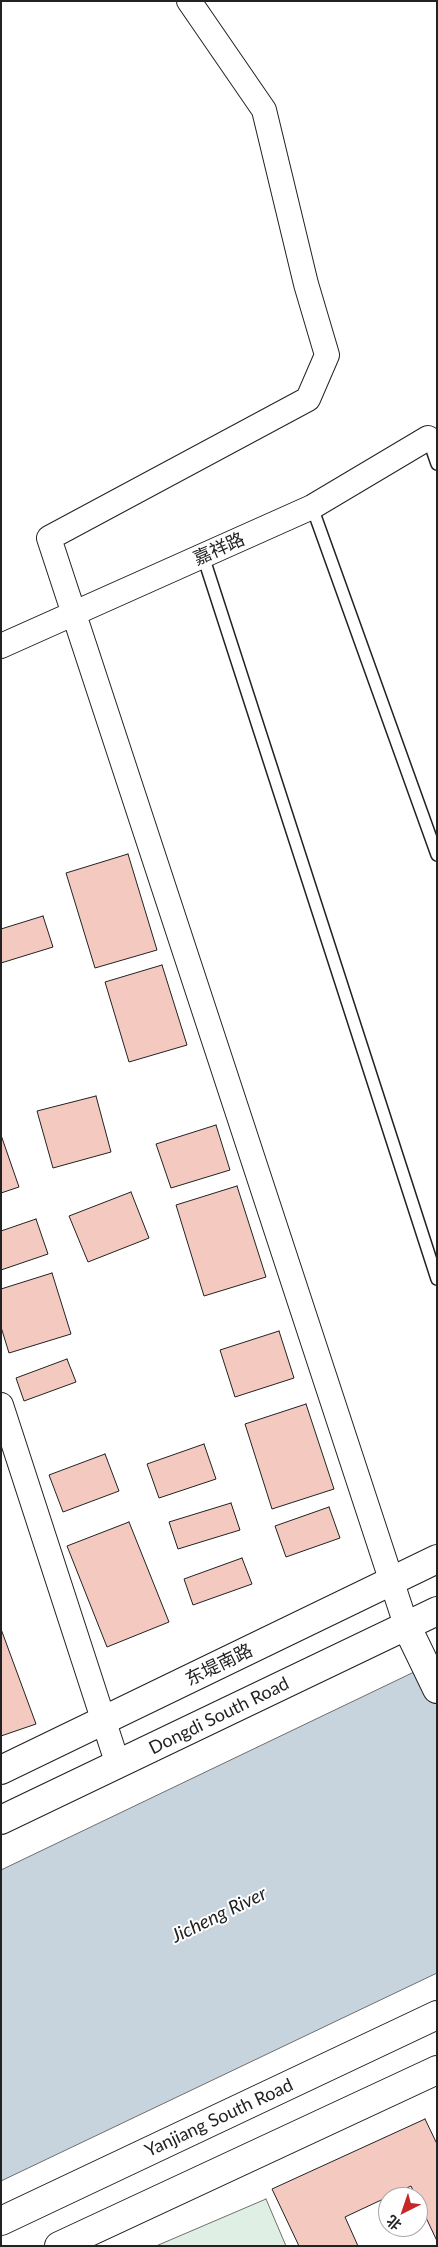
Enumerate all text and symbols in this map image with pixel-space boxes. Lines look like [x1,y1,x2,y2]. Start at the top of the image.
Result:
street label: 嘉祥路 [190,528,248,570]
street label: 东堤南路 [182,1640,256,1690]
street label: Dongdi South Road [145,1673,293,1759]
water label: Jicheng River [168,1882,270,1948]
street label: Yanjiang South Road [142,2074,296,2162]
north arrow [378,2187,428,2237]
text: 北 [383,2212,404,2234]

